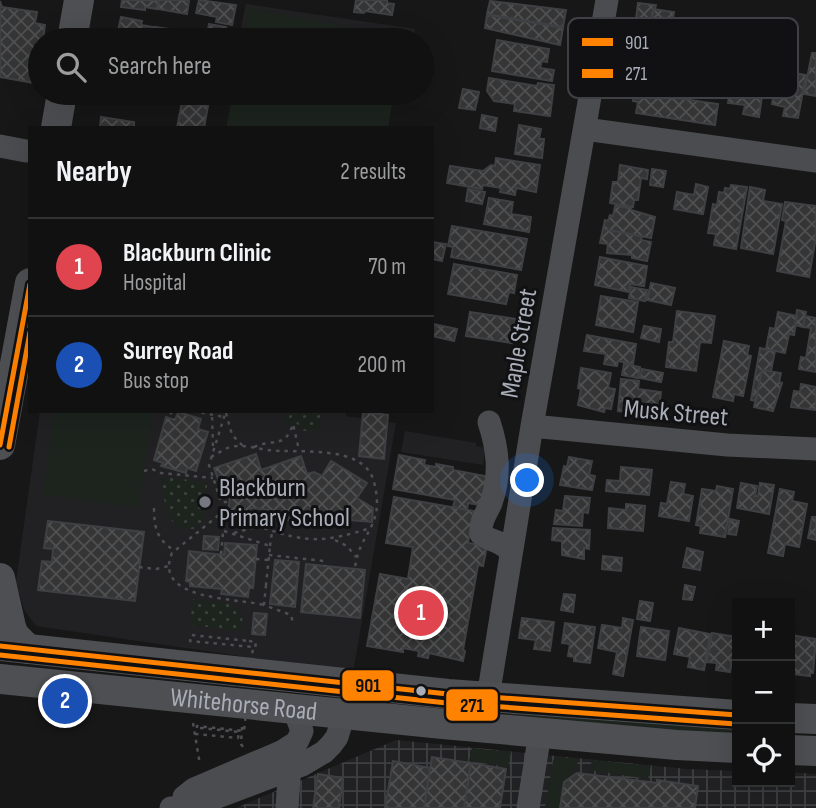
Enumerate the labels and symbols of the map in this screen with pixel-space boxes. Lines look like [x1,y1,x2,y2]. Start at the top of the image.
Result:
legend [568,18,798,98]
text: 901 [625,32,649,55]
text: 271 [625,63,648,86]
street label: Maple Street [495,286,544,400]
street label: Musk Street [622,393,729,433]
your location [510,463,544,497]
place label: Blackburn Primary School [219,473,350,534]
marker: Blackburn Primary School [197,494,213,510]
pin: 1 [398,587,444,639]
line badge: 901 [341,669,395,702]
pin: 2 [42,675,88,727]
text: 901 [355,675,381,698]
street label: Whitehorse Road [169,682,318,728]
unlabelled marker [414,684,428,698]
line badge: 271 [445,688,499,722]
text: 271 [460,695,485,718]

